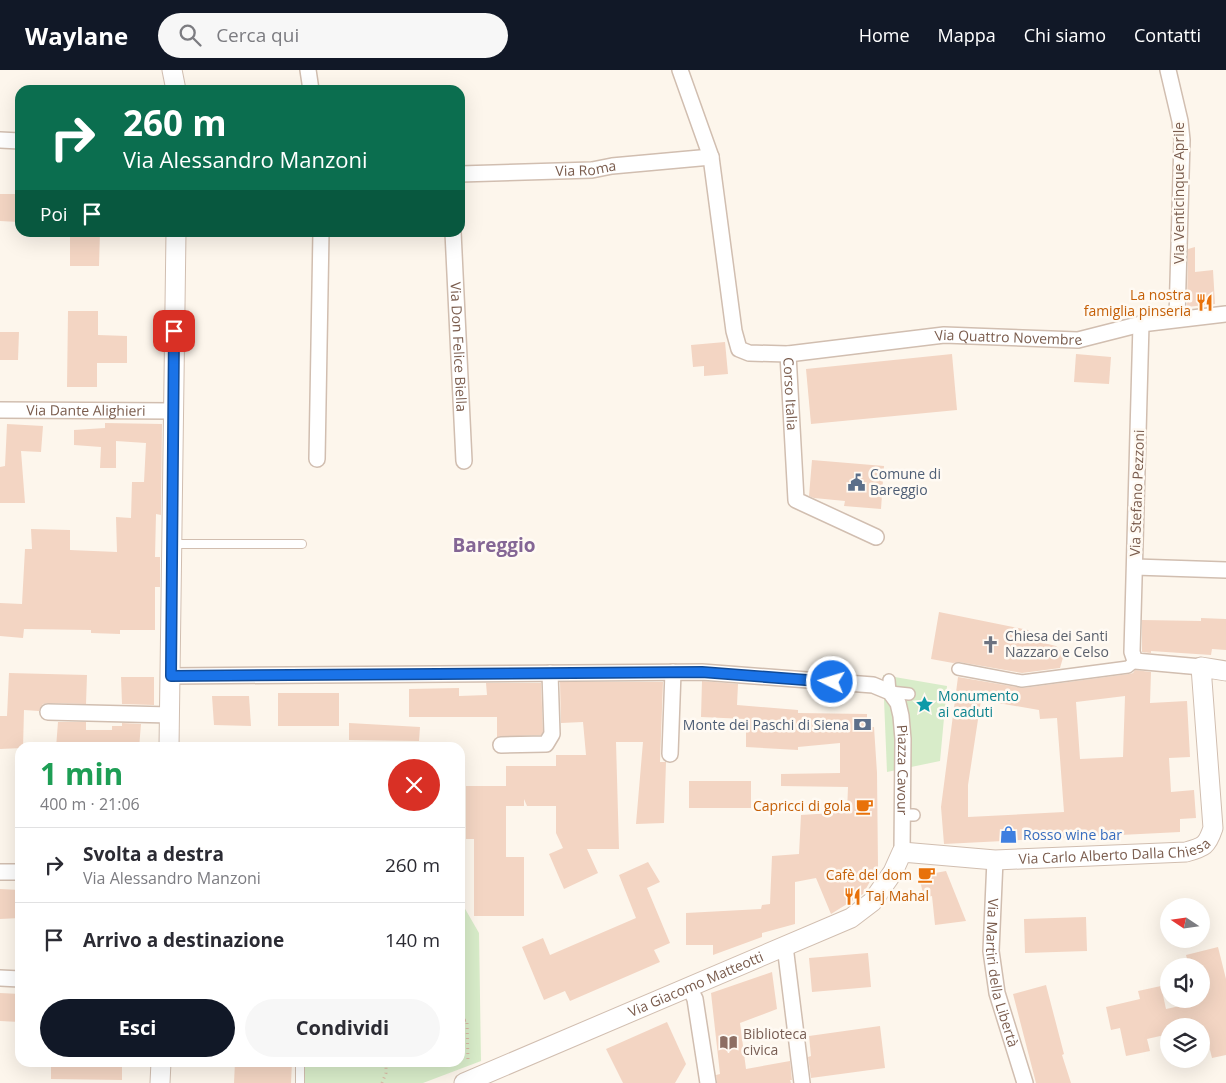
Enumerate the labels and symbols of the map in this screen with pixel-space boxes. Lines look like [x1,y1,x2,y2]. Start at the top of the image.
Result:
street label: Via Venticinque Aprile [1169,122,1188,264]
street label: Via Roma [555,156,617,180]
street label: Via Don Felice Biella [446,281,472,412]
place label: La nostra famiglia pinseria [1084,285,1191,320]
restaurant icon: La nostra famiglia pinseria [1195,293,1215,313]
pin [153,310,195,352]
street label: Via Quattro Novembre [934,325,1084,350]
street label: Corso Italia [779,357,802,431]
street label: Via Dante Alighieri [26,400,146,420]
street label: Via Stefano Pezzoni [1125,429,1148,557]
place label: Comune di Bareggio [870,464,941,499]
public building icon: Comune di Bareggio [846,472,866,492]
district label: Bareggio [452,532,536,558]
place label: Chiesa dei Santi Nazzaro e Celso [1005,626,1109,661]
church icon: Chiesa dei Santi Nazzaro e Celso [981,634,1001,654]
position arrow [805,655,857,707]
place label: Monumento ai caduti [938,686,1019,721]
place icon: Monumento ai caduti [914,694,934,714]
place label: Monte dei Paschi di Siena [683,715,849,734]
bank icon: Monte dei Paschi di Siena [853,715,873,735]
street label: Piazza Cavour [893,724,913,816]
place label: Capricci di gola [753,796,851,815]
cafe icon: Capricci di gola [855,796,875,816]
shop icon: Rosso wine bar [999,825,1019,845]
place label: Rosso wine bar [1023,825,1122,844]
street label: Via Carlo Alberto Dalla Chiesa [1018,834,1214,868]
place label: Cafè del dom [826,865,912,884]
cafe icon: Cafè del dom [916,865,936,885]
restaurant icon: Taj Mahal [842,886,862,906]
place label: Taj Mahal [866,886,929,905]
street label: Via Martiri della Libertà [982,898,1023,1049]
north arrow [1160,898,1210,948]
street label: Via Giacomo Matteotti [625,946,766,1021]
place label: Biblioteca civica [743,1024,807,1059]
library icon: Biblioteca civica [719,1032,739,1052]

